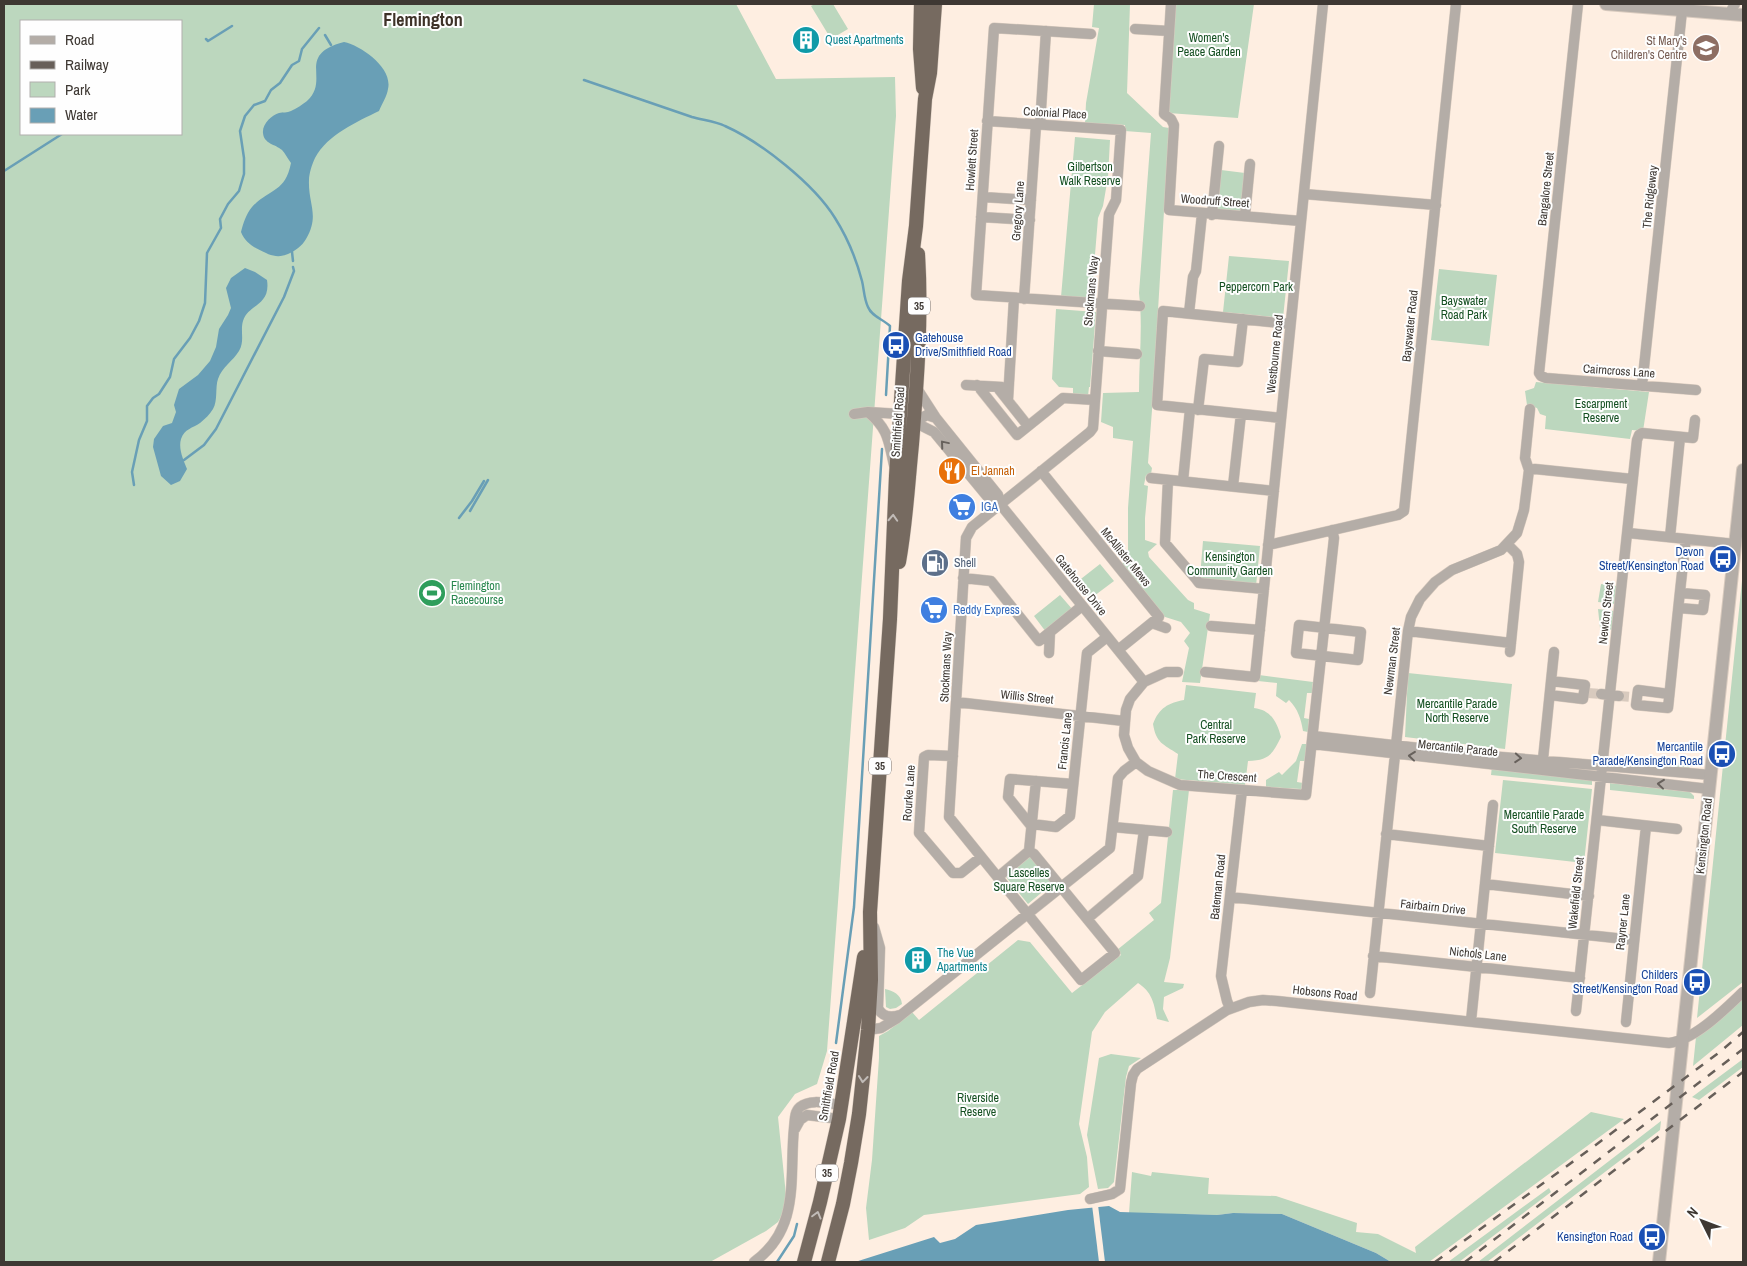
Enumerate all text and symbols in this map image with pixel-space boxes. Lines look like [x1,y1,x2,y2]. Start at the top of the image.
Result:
district label: Flemington [383,7,463,32]
legend [20,20,182,135]
building icon: Quest Apartments [791,25,821,55]
text: Road [65,29,94,50]
park label: Women's Peace Garden [1177,30,1241,60]
place label: Quest Apartments [825,32,904,48]
place label: St Mary's Children's Centre [1611,33,1687,63]
school or university icon: St Mary's Children's Centre [1691,33,1721,63]
text: Railway [65,54,110,75]
text: Park [65,79,91,100]
street label: Colonial Place [1023,103,1087,123]
text: Water [65,104,97,125]
street label: Howlett Street [962,128,982,191]
street label: Bangalore Street [1534,151,1558,227]
park label: Gilbertson Walk Reserve [1060,159,1120,189]
street label: The Ridgeway [1639,165,1661,229]
street label: Gregory Lane [1008,180,1028,242]
street label: Woodruff Street [1180,191,1250,211]
street label: Stockmans Way [1080,255,1102,327]
park label: Peppercorn Park [1219,279,1293,295]
street label: Bayswater Road [1398,289,1422,363]
park label: Bayswater Road Park [1441,293,1488,323]
road number: 35 [908,298,930,314]
street label: Westbourne Road [1263,314,1287,394]
bus stop icon: Gatehouse Drive/Smithfield Road [881,330,911,360]
place label: Gatehouse Drive/Smithfield Road [915,330,1012,360]
street label: Cairncross Lane [1582,361,1656,381]
street label: Smithfield Road [888,386,908,458]
park label: Escarpment Reserve [1575,396,1628,426]
one-way arrow [941,440,950,449]
restaurant icon: El Jannah [937,456,967,486]
place label: El Jannah [971,463,1015,479]
supermarket icon: IGA [947,492,977,522]
place label: IGA [981,499,998,515]
one-way arrow [888,514,899,522]
street label: McAllister Mews [1097,524,1155,590]
place label: Devon Street/Kensington Road [1599,544,1704,574]
bus stop icon: Devon Street/Kensington Road [1708,544,1738,574]
fuel station icon: Shell [920,548,950,578]
park label: Kensington Community Garden [1187,549,1273,579]
street label: Gatehouse Drive [1051,551,1111,619]
place label: Shell [954,555,976,571]
sports icon: Flemington Racecourse [417,578,447,608]
place label: Flemington Racecourse [451,578,504,608]
street label: Newton Street [1595,581,1617,645]
supermarket icon: Reddy Express [919,595,949,625]
place label: Reddy Express [953,602,1020,618]
street label: Newman Street [1380,626,1404,696]
street label: Stockmans Way [936,631,956,703]
street label: Willis Street [1000,686,1054,708]
park label: Mercantile Parade North Reserve [1417,696,1497,726]
street label: Francis Lane [1054,712,1076,770]
park label: Central Park Reserve [1186,717,1246,747]
street label: Mercantile Parade [1417,736,1499,760]
place label: Mercantile Parade/Kensington Road [1592,739,1703,769]
bus stop icon: Mercantile Parade/Kensington Road [1707,739,1737,769]
one-way arrow [1408,750,1416,761]
one-way arrow [1515,752,1523,763]
road number: 35 [869,758,891,774]
street label: Rourke Lane [899,764,919,822]
street label: The Crescent [1197,766,1257,786]
one-way arrow [1656,778,1664,789]
street label: Kensington Road [1692,797,1716,875]
park label: Mercantile Parade South Reserve [1504,807,1584,837]
street label: Bateman Road [1207,854,1229,920]
street label: Wakefield Street [1564,856,1588,930]
park label: Lascelles Square Reserve [993,865,1065,895]
street label: Rayner Lane [1612,893,1634,951]
street label: Fairbairn Drive [1399,896,1467,918]
street label: Nichols Lane [1449,943,1507,965]
building icon: The Vue Apartments [903,945,933,975]
place label: The Vue Apartments [936,945,987,975]
place label: Childers Street/Kensington Road [1573,967,1678,997]
bus stop icon: Childers Street/Kensington Road [1682,967,1712,997]
street label: Hobsons Road [1292,982,1358,1004]
street label: Smithfield Road [815,1050,843,1122]
one-way arrow [858,1075,869,1083]
park label: Riverside Reserve [957,1090,999,1120]
road number: 35 [816,1164,838,1182]
north arrow [1677,1196,1727,1246]
text: N [1683,1203,1702,1221]
one-way arrow [811,1212,821,1220]
bus stop icon: Kensington Road [1637,1222,1667,1252]
place label: Kensington Road [1557,1229,1633,1245]

